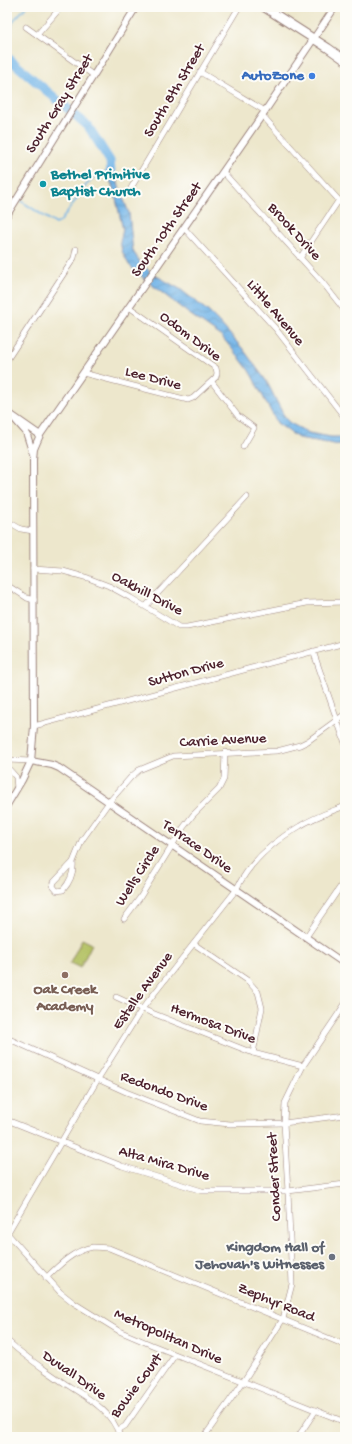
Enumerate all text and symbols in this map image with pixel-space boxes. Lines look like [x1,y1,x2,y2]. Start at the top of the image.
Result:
street label: South 8th Street [140,40,211,141]
street label: South Gray Street [22,49,99,157]
place label: AutoZone [241,67,305,85]
marker: AutoZone [307,71,317,81]
place label: Bethel Primitive Baptist Church [50,166,151,201]
street label: South 10th Street [128,178,208,281]
marker: Bethel Primitive Baptist Church [38,179,48,189]
street label: Brook Drive [263,199,325,265]
street label: Little Avenue [242,276,308,350]
street label: Odom Drive [156,308,225,366]
street label: Lee Drive [123,363,183,395]
street label: Oakhill Drive [108,568,186,620]
street label: Sutton Drive [146,654,226,692]
street label: Carrie Avenue [179,730,267,752]
street label: Terrace Drive [158,816,236,878]
street label: Wells Circle [112,842,164,910]
street label: Estelle Avenue [109,948,177,1033]
marker: Oak Creek Academy [60,970,70,980]
place label: Oak Creek Academy [33,981,99,1016]
street label: Hermosa Drive [168,999,259,1049]
street label: Redondo Drive [118,1068,211,1116]
street label: Conder Street [264,1131,286,1222]
street label: Alta Mira Drive [116,1142,212,1186]
place label: Kingdom Hall of Jehovah's Witnesses [194,1239,325,1274]
marker: Kingdom Hall of Jehovah's Witnesses [327,1252,337,1262]
street label: Zephyr Road [235,1279,318,1327]
street label: Metropolitan Drive [111,1305,225,1369]
street label: Duvall Drive [37,1347,110,1405]
street label: Bowie Court [106,1349,168,1423]

